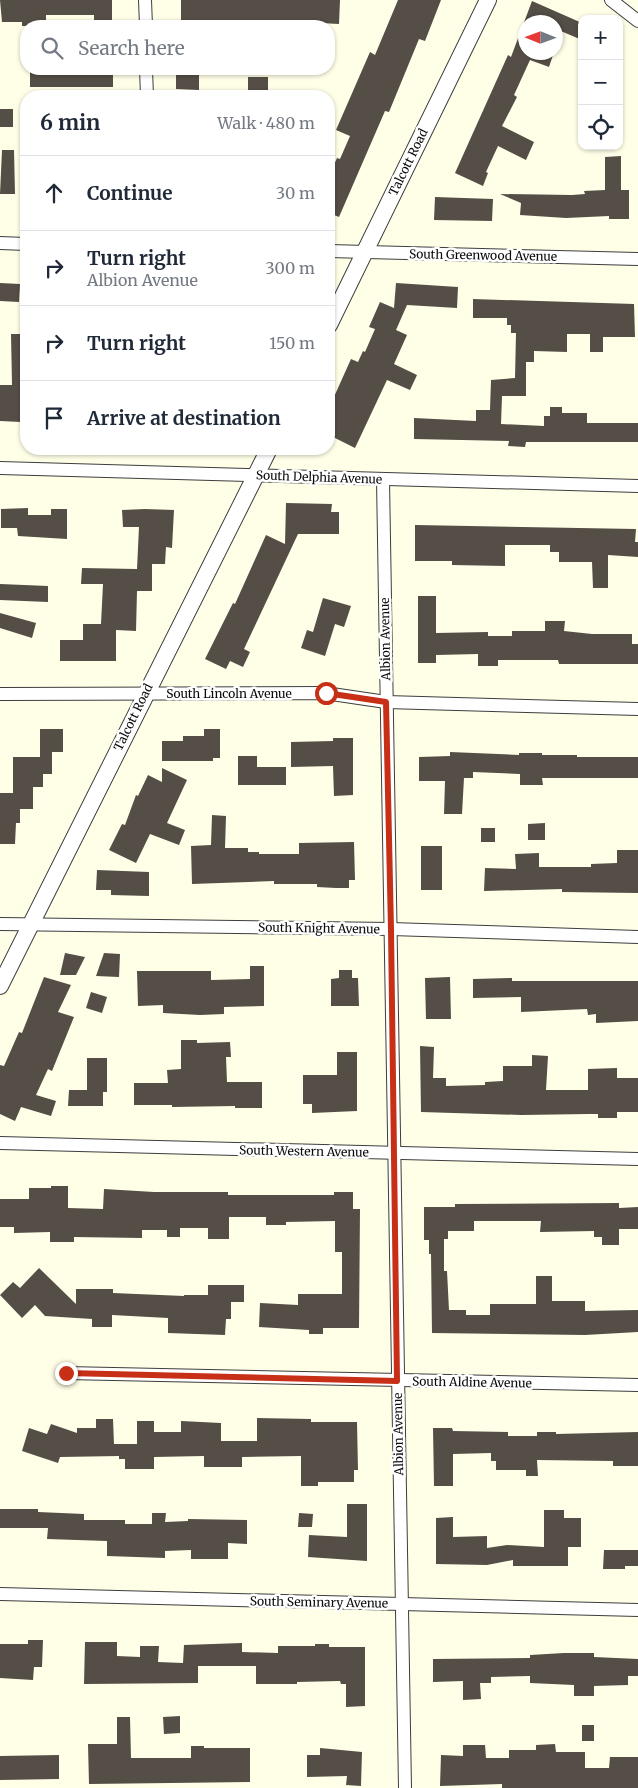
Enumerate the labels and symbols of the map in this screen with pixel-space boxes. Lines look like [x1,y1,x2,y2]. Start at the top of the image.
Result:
north arrow [518,15,563,60]
street label: Talcott Road [385,126,431,198]
street label: South Greenwood Avenue [409,246,557,264]
street label: South Delphia Avenue [256,467,382,487]
street label: Albion Avenue [377,597,393,682]
street label: Talcott Road [110,681,156,753]
route start [315,682,338,705]
street label: South Lincoln Avenue [166,686,292,701]
street label: South Knight Avenue [258,919,380,937]
street label: South Western Avenue [239,1142,369,1160]
route end [55,1362,78,1385]
street label: South Aldine Avenue [412,1373,532,1391]
street label: Albion Avenue [390,1392,406,1477]
street label: South Seminary Avenue [250,1593,388,1611]

